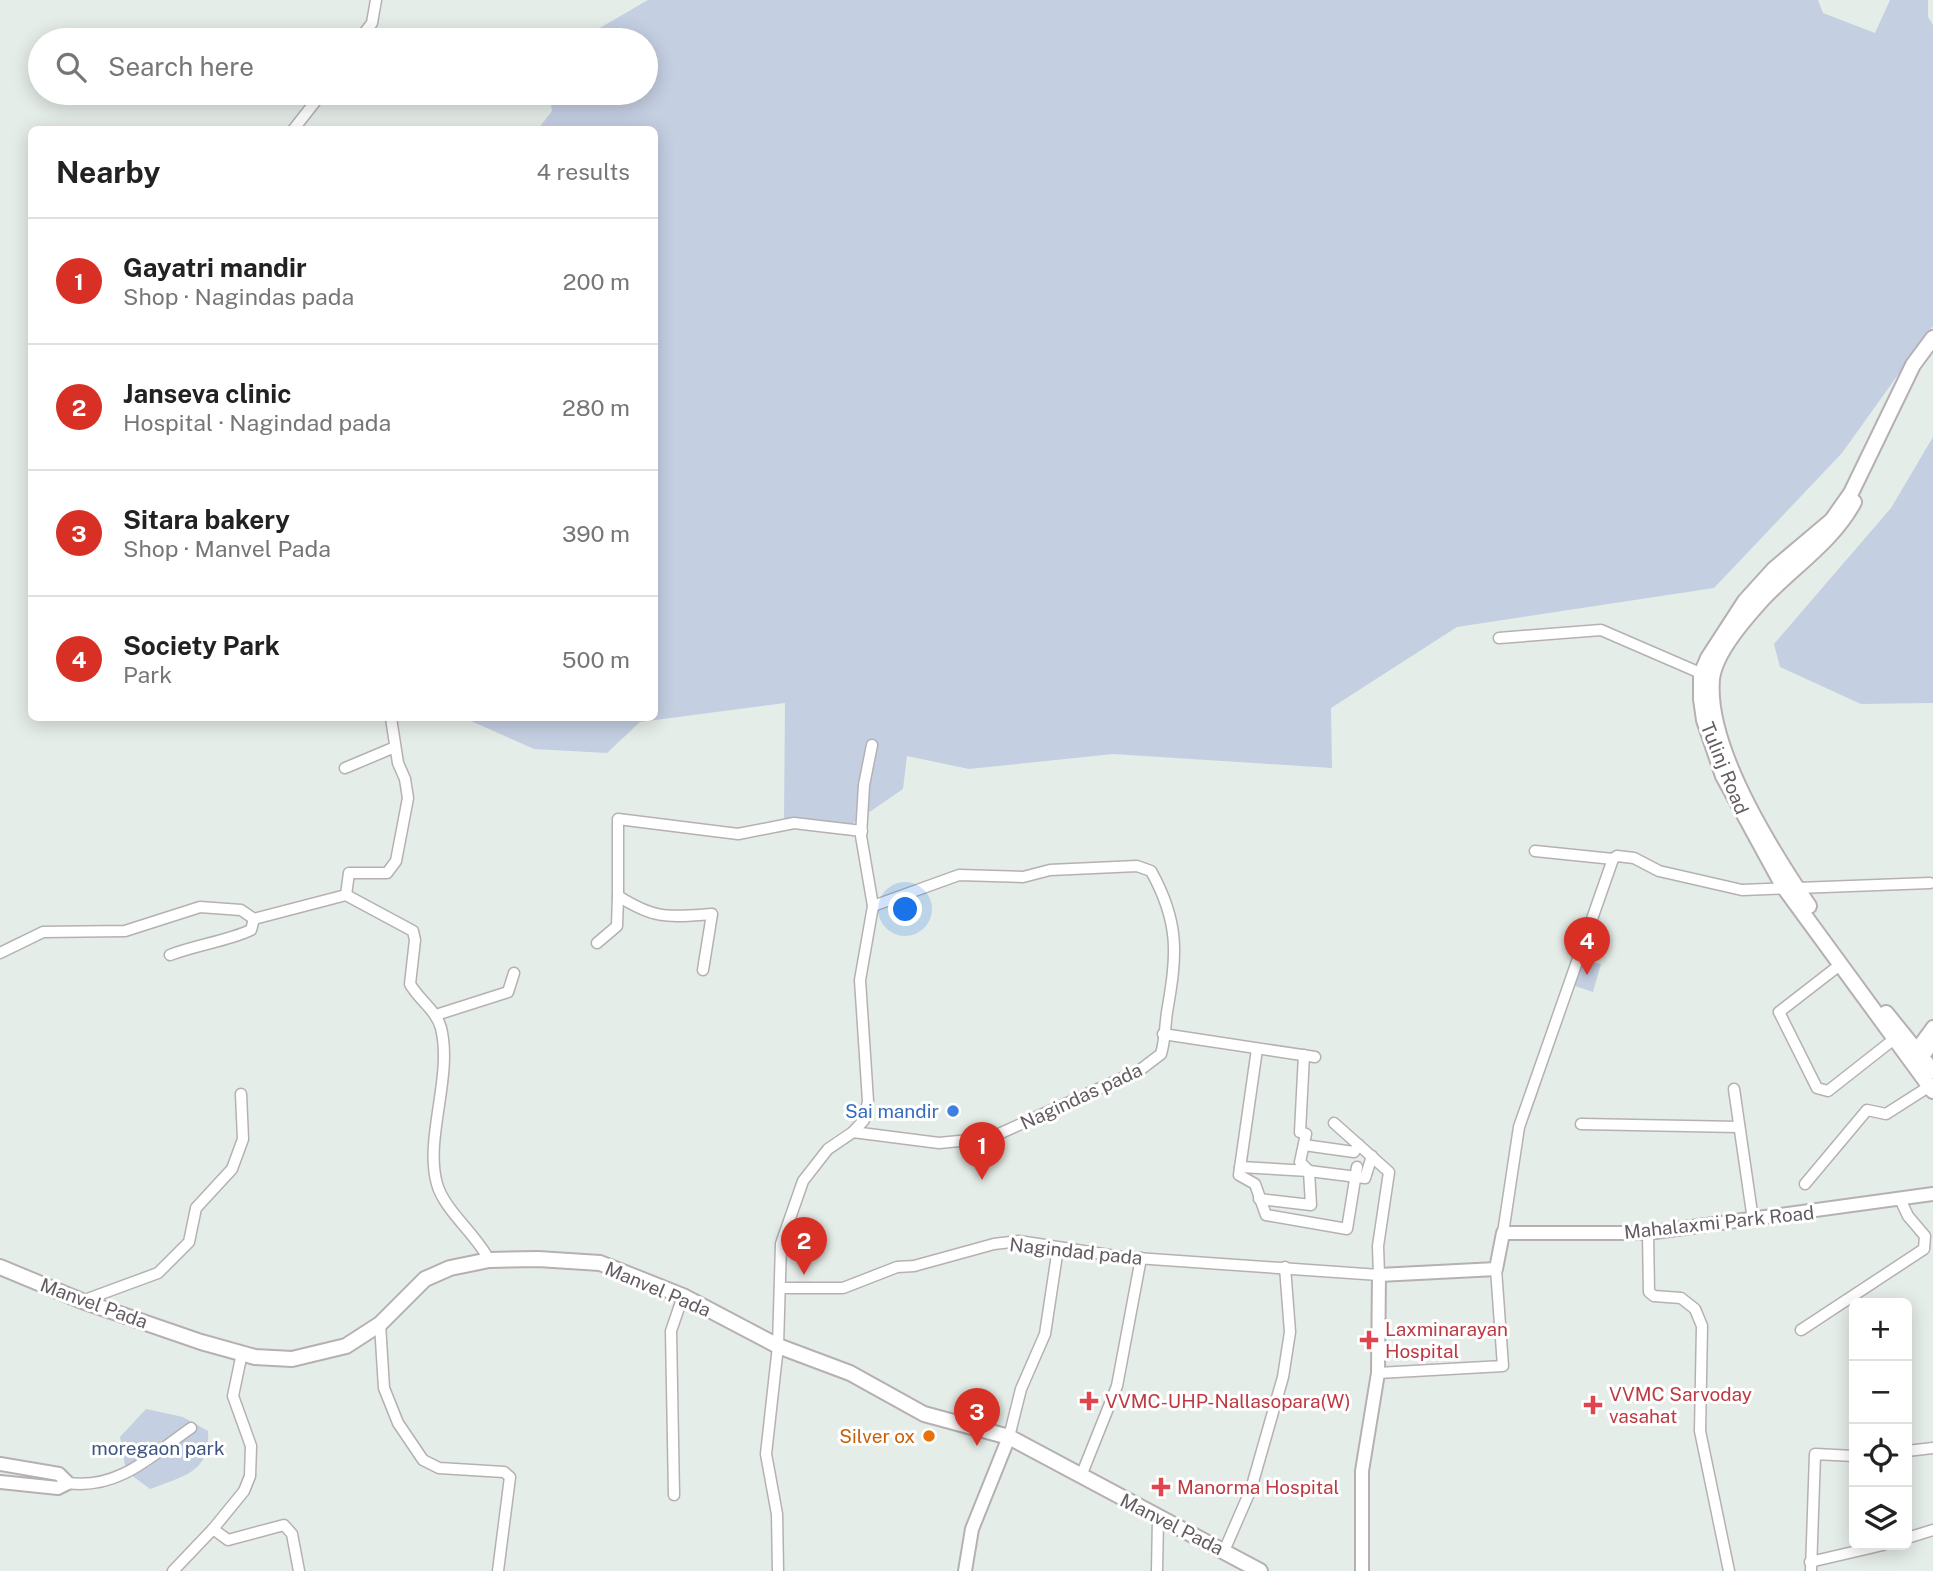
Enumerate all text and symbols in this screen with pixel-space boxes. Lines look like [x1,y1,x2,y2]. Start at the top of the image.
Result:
search box [28,28,658,105]
icon: search [52,48,90,86]
text: Search here [108,51,254,82]
text: Nearby [56,154,160,190]
text: 4 results [536,158,630,185]
text: Gayatri mandir [123,252,307,283]
text: 1 [74,268,84,295]
text: 200 m [563,268,630,295]
text: Shop · Nagindas pada [123,283,354,310]
text: Janseva clinic [123,378,291,409]
text: 2 [72,394,86,421]
text: 280 m [562,394,630,421]
text: Hospital · Nagindad pada [123,409,391,436]
text: Sitara bakery [123,504,290,535]
text: 3 [71,520,87,547]
text: 390 m [562,520,630,547]
text: Shop · Manvel Pada [123,535,331,562]
text: Society Park [123,630,280,661]
text: 4 [71,646,87,673]
text: 500 m [562,646,630,673]
text: Park [123,661,172,688]
street label: Tulinj Road [1697,719,1753,817]
your location [888,892,922,926]
pin: 4 [1564,917,1610,975]
street label: Nagindas pada [1017,1058,1145,1134]
place label: Sai mandir [845,1100,939,1122]
marker: Sai mandir [945,1103,961,1119]
pin: 1 [959,1122,1005,1180]
street label: Mahalaxmi Park Road [1623,1201,1815,1243]
pin: 2 [781,1217,827,1275]
street label: Nagindad pada [1008,1233,1144,1269]
street label: Manvel Pada [602,1257,714,1321]
street label: Manvel Pada [37,1273,151,1333]
map controls [1849,1298,1912,1550]
button: + [1849,1298,1912,1361]
place label: Laxminarayan Hospital [1385,1318,1508,1362]
marker: Laxminarayan Hospital [1359,1330,1379,1350]
button: − [1849,1361,1912,1424]
place label: VVMC Sarvoday vasahat [1609,1383,1752,1427]
pin: 3 [954,1388,1000,1446]
place label: VVMC-UHP-Nallasopara(W) [1105,1390,1351,1412]
marker: VVMC-UHP-Nallasopara(W) [1079,1391,1099,1411]
marker: VVMC Sarvoday vasahat [1583,1395,1603,1415]
button: locate [1849,1424,1912,1487]
place label: Silver ox [839,1425,915,1447]
marker: Silver ox [921,1428,937,1444]
park label: moregaon park [91,1437,225,1459]
place label: Manorma Hospital [1177,1476,1339,1498]
marker: Manorma Hospital [1151,1477,1171,1497]
button: layers [1849,1487,1912,1550]
street label: Manvel Pada [1117,1489,1227,1559]

